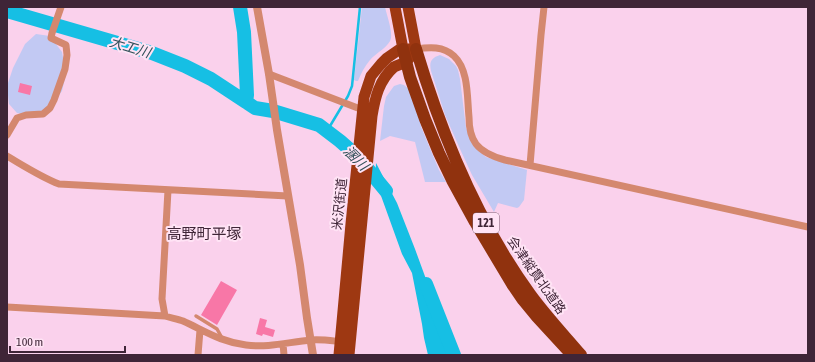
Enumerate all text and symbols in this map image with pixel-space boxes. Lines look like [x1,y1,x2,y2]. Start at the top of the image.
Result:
water label: 大工川 [108,33,154,61]
water label: 溷川 [340,142,373,175]
street label: 米沢街道 [329,177,350,231]
road number: 121 [473,213,499,233]
district label: 高野町平塚 [166,225,242,242]
street label: 会津縦貫北道路 [504,234,569,317]
scale bar [10,328,125,354]
text: 100 m [16,335,43,349]

